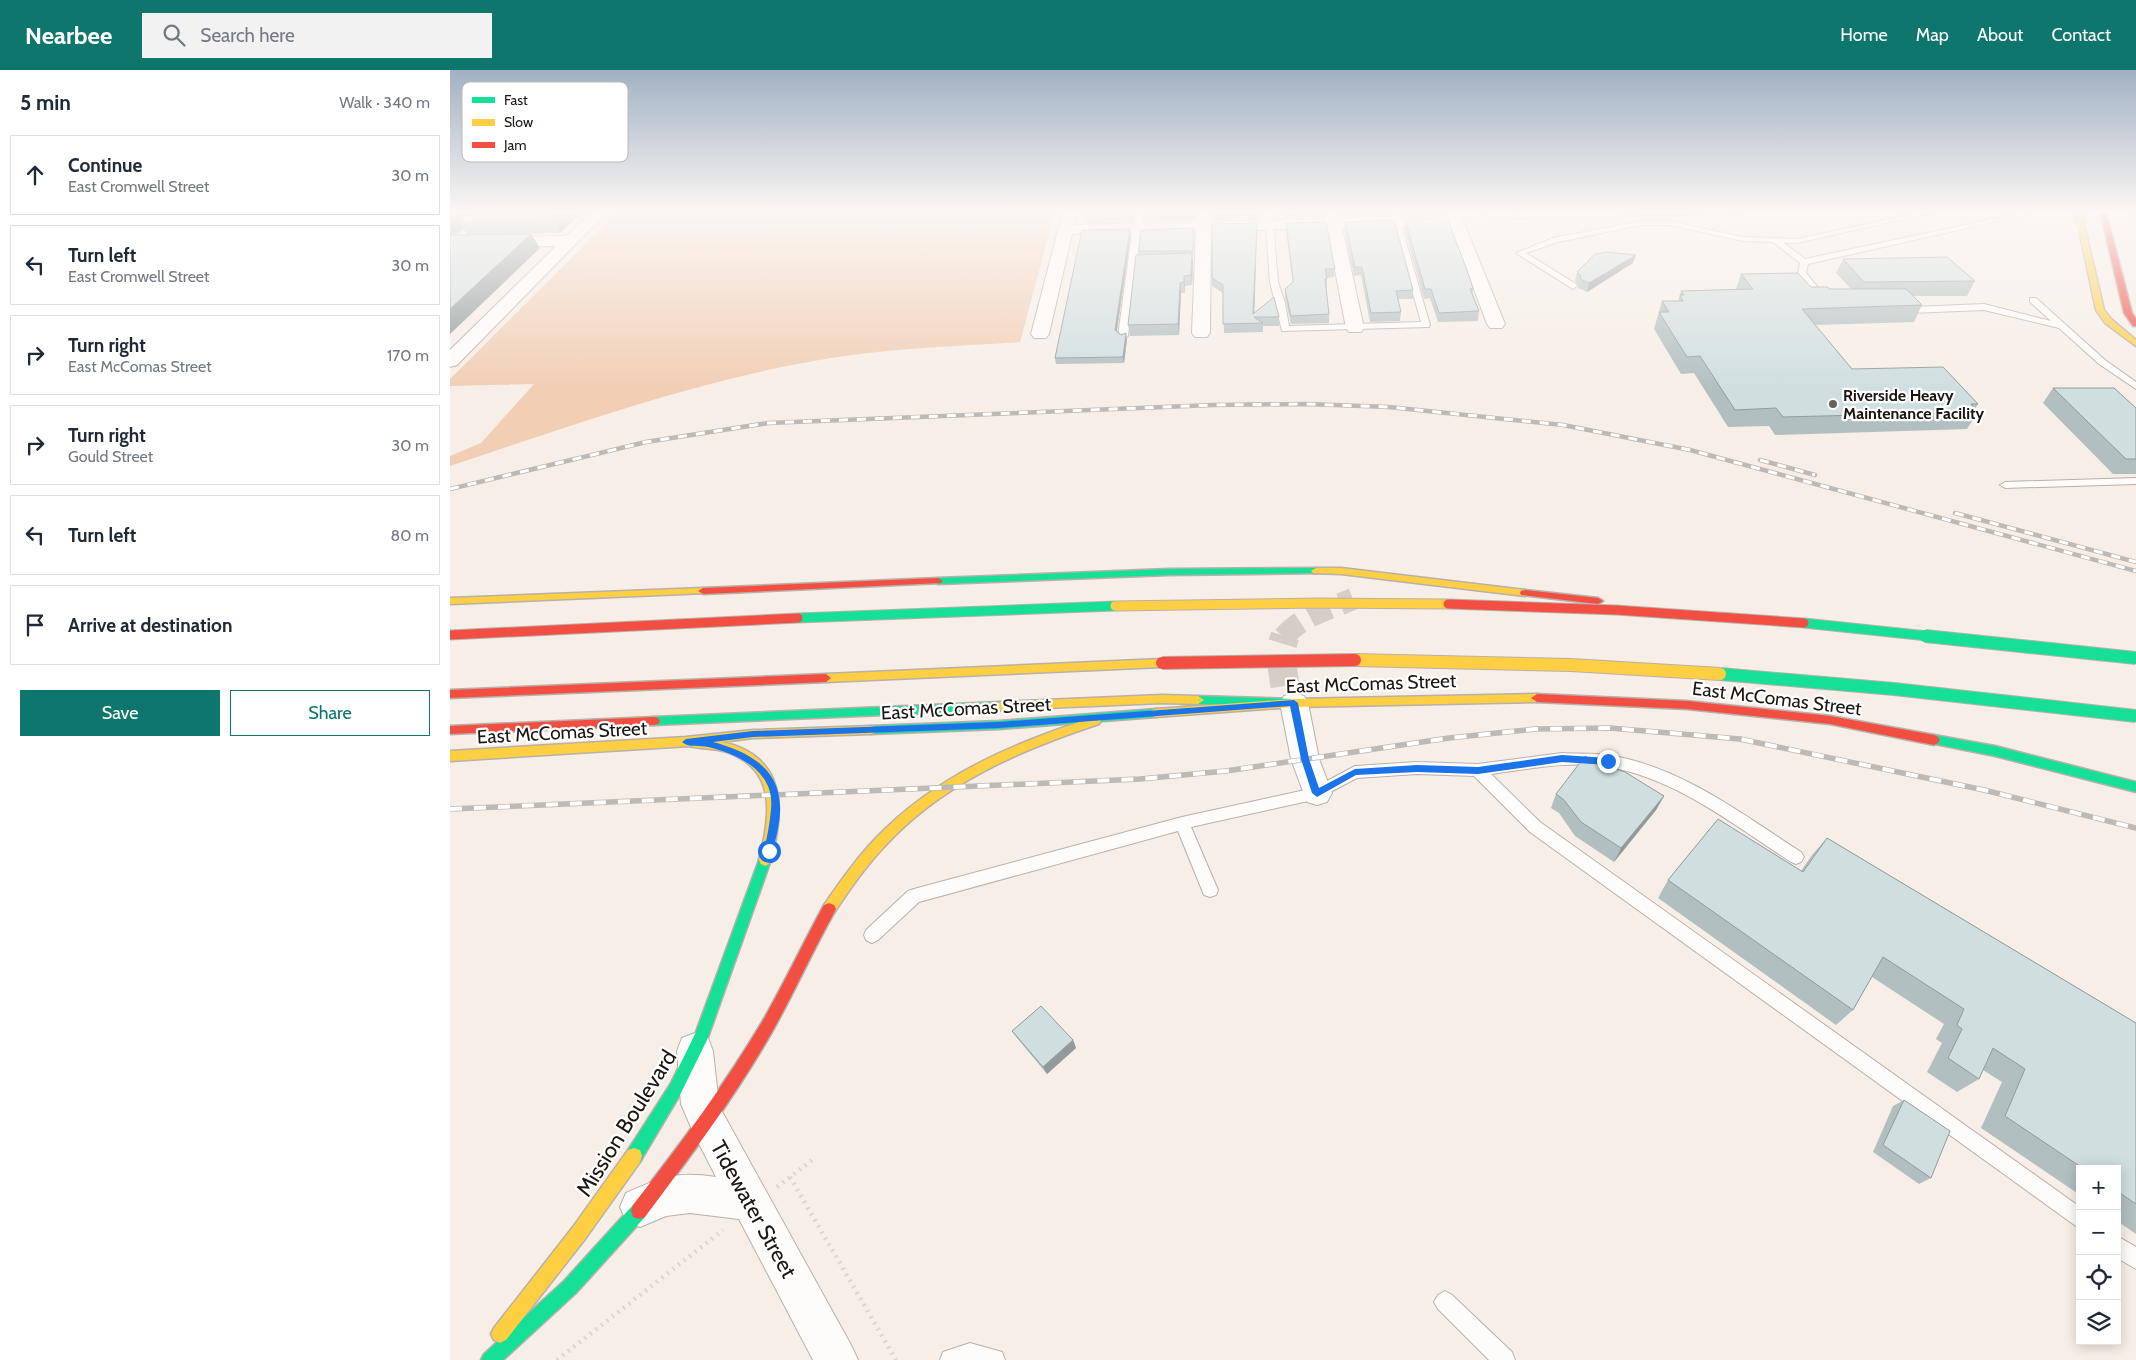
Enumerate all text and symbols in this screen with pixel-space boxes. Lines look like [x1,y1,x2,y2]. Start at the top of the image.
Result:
search box [142,13,492,58]
text: Nearbee [25,21,112,50]
icon: search [160,21,188,49]
text: Search here [200,24,295,47]
text: Home [1840,24,1888,46]
text: Map [1916,24,1949,46]
text: About [1977,24,2023,46]
text: Contact [2051,24,2111,46]
legend [462,82,628,162]
text: 5 min [20,90,71,115]
text: Fast [504,91,528,109]
text: Walk · 340 m [339,93,430,112]
text: Slow [504,113,533,131]
text: Jam [503,136,526,154]
text: Continue [68,154,142,177]
icon: ahead [21,161,49,189]
text: 30 m [392,166,429,185]
text: East Cromwell Street [68,177,209,196]
text: Turn left [68,244,136,267]
icon: left [21,251,49,279]
text: 30 m [392,256,429,275]
text: East Cromwell Street [68,267,209,286]
text: Turn right [68,334,146,357]
icon: right [21,341,49,369]
text: 170 m [387,346,429,365]
text: East McComas Street [68,357,212,376]
place label: Riverside Heavy Maintenance Facility [1843,386,1985,423]
marker: Riverside Heavy Maintenance Facility [1827,398,1839,410]
text: Turn right [68,424,146,447]
icon: right [21,431,49,459]
text: 30 m [392,436,429,455]
text: Gould Street [68,447,153,466]
icon: left [21,521,49,549]
text: Turn left [68,524,136,547]
text: 80 m [391,526,429,545]
icon: arrive [21,611,49,639]
text: Arrive at destination [68,614,232,637]
street label: East McComas Street [1285,669,1457,698]
street label: East McComas Street [1691,677,1864,720]
button: Save [20,690,220,736]
button: Share [230,690,430,736]
street label: East McComas Street [880,693,1052,724]
street label: East McComas Street [476,717,648,748]
route end [1597,750,1620,773]
route start [758,840,781,863]
street label: Mission Boulevard [571,1045,682,1202]
street label: Tidewater Street [705,1136,803,1283]
map controls [2076,1165,2121,1345]
button: + [2076,1165,2121,1210]
button: − [2076,1210,2121,1255]
button: locate [2076,1255,2121,1300]
button: layers [2076,1300,2121,1345]

